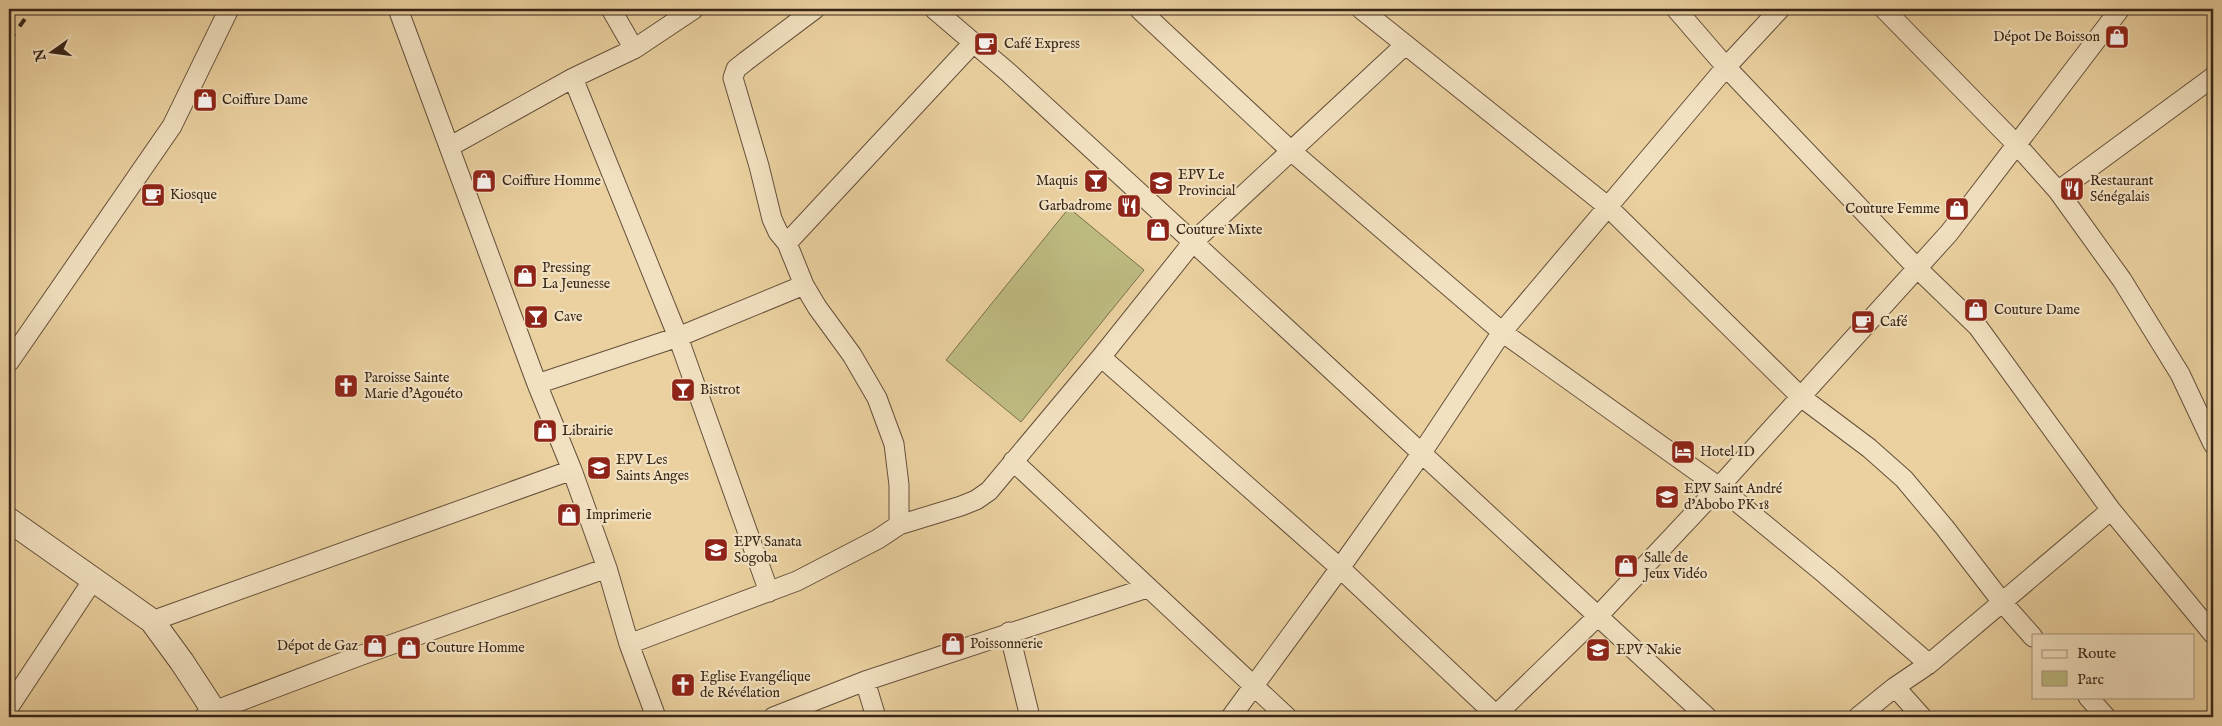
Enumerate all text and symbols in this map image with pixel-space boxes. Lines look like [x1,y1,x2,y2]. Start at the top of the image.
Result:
shop icon: Dépot De Boisson [2104,24,2130,50]
north arrow [28,28,78,78]
place label: Dépot De Boisson [1993,28,2101,46]
cafe icon: Café Express [973,31,999,57]
place label: Café Express [1004,35,1080,53]
text: N [30,47,51,64]
shop icon: Coiffure Dame [192,87,218,113]
place label: Coiffure Dame [222,91,309,109]
place label: EPV Le Provincial [1178,166,1236,200]
shop icon: Coiffure Homme [471,168,497,194]
bar icon: Maquis [1083,168,1109,194]
school or university icon: EPV Le Provincial [1148,170,1174,196]
place label: Coiffure Homme [502,172,601,190]
place label: Maquis [1036,172,1078,190]
place label: Restaurant Sénégalais [2090,172,2154,206]
restaurant icon: Restaurant Sénégalais [2059,176,2085,202]
cafe icon: Kiosque [140,182,166,208]
place label: Kiosque [170,186,217,204]
restaurant icon: Garbadrome [1116,193,1142,219]
shop icon: Couture Femme [1944,196,1970,222]
place label: Garbadrome [1039,197,1113,215]
place label: Couture Femme [1845,200,1941,218]
shop icon: Couture Mixte [1145,217,1171,243]
place label: Couture Mixte [1176,221,1263,239]
place label: Pressing La Jeunesse [542,259,611,293]
shop icon: Pressing La Jeunesse [512,263,538,289]
shop icon: Couture Dame [1963,297,1989,323]
place label: Couture Dame [1994,301,2081,319]
bar icon: Cave [523,304,549,330]
place label: Cave [554,308,583,326]
cafe icon: Café [1850,309,1876,335]
place label: Café [1880,313,1908,331]
place label: Paroisse Sainte Marie d’Agouéto [364,369,463,403]
church icon: Paroisse Sainte Marie d’Agouéto [333,373,359,399]
bar icon: Bistrot [670,377,696,403]
place label: Bistrot [700,381,740,399]
shop icon: Librairie [532,418,558,444]
place label: Librairie [562,422,614,440]
hotel icon: Hotel ID [1670,439,1696,465]
place label: Hotel ID [1700,443,1755,461]
place label: EPV Les Saints Anges [616,451,689,485]
school or university icon: EPV Les Saints Anges [586,455,612,481]
place label: EPV Saint André d'Abobo PK 18 [1684,480,1783,514]
school or university icon: EPV Saint André d'Abobo PK 18 [1654,484,1680,510]
shop icon: Imprimerie [556,502,582,528]
place label: Imprimerie [586,506,652,524]
place label: EPV Sanata Sogoba [734,533,803,567]
school or university icon: EPV Sanata Sogoba [703,537,729,563]
place label: Salle de Jeux Vidéo [1642,549,1708,583]
shop icon: Salle de Jeux Vidéo [1613,553,1639,579]
shop icon: Poissonnerie [940,631,966,657]
shop icon: Dépot de Gaz [362,633,388,659]
legend [2032,634,2194,698]
shop icon: Couture Homme [396,635,422,661]
place label: Poissonnerie [970,635,1044,653]
place label: Dépot de Gaz [277,637,359,655]
school or university icon: EPV Nakie [1585,637,1611,663]
place label: Couture Homme [426,639,525,657]
place label: EPV Nakie [1616,641,1682,659]
text: Route [2077,644,2116,663]
place label: Eglise Evangélique de Révélation [700,668,811,702]
text: Parc [2077,670,2104,689]
church icon: Eglise Evangélique de Révélation [670,672,696,698]

